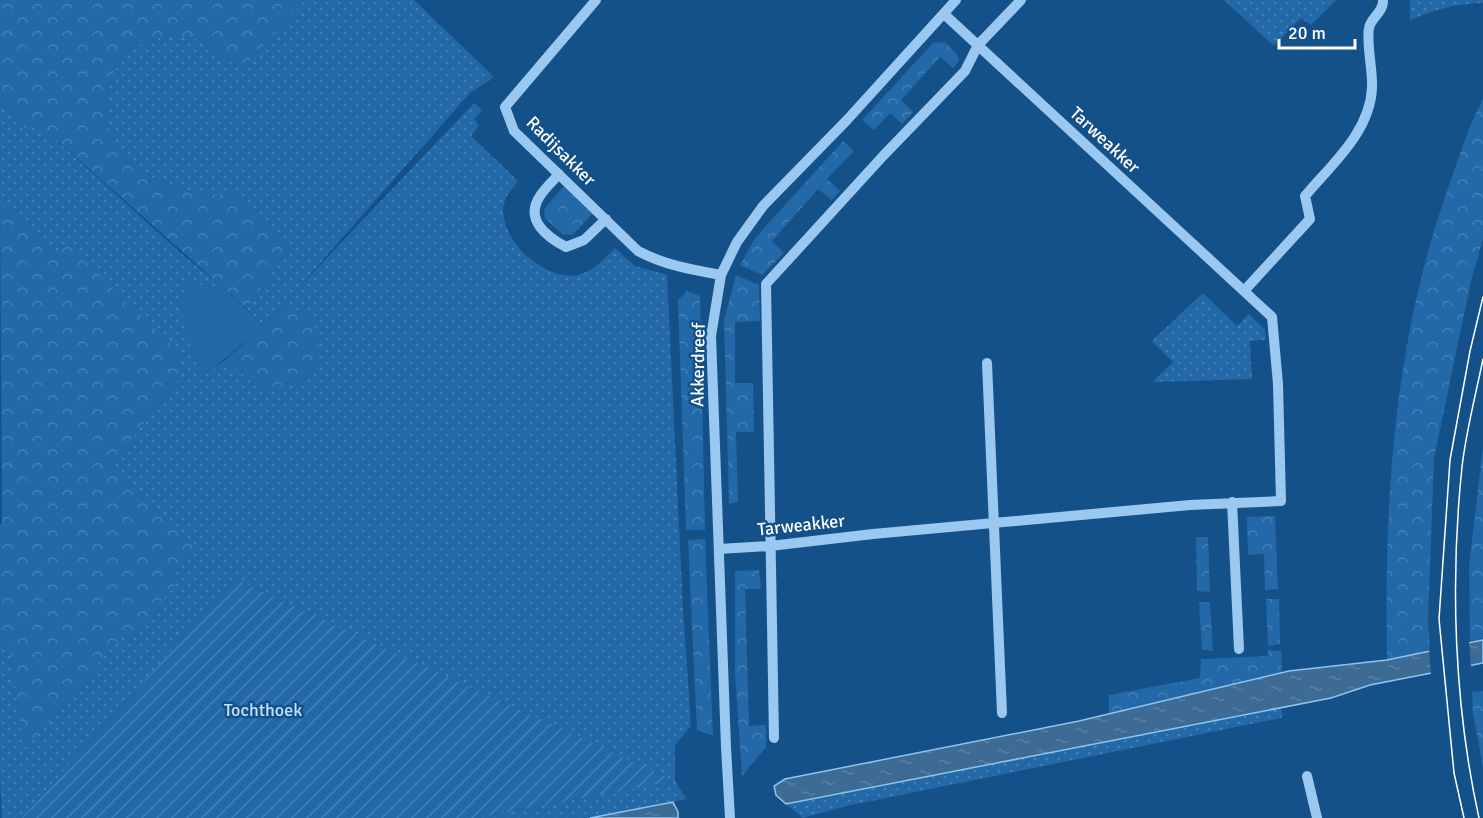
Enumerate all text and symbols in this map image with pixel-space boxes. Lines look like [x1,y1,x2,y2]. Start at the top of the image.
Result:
scale bar [1279,12,1356,50]
text: 20 m [1288,22,1326,44]
street label: Tarweakker [1065,102,1145,178]
street label: Radijsakker [522,112,601,191]
street label: Akkerdreef [686,322,710,407]
street label: Tarweakker [756,509,846,541]
park label: Tochthoek [224,699,302,721]

